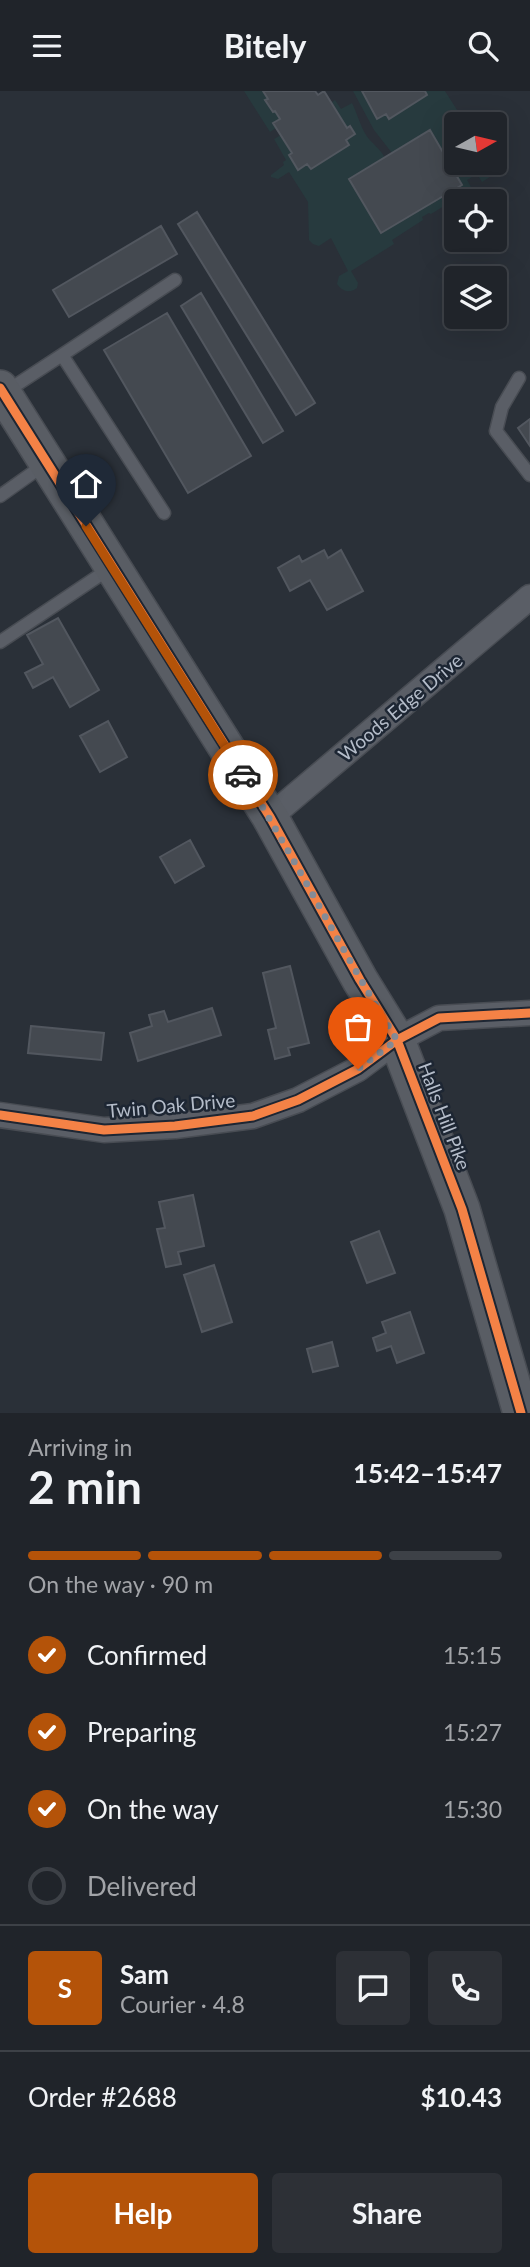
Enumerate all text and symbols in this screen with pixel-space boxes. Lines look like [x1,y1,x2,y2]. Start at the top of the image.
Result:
text: Bitely [224,26,306,65]
icon: menu [28,27,66,65]
icon: search [464,27,502,65]
north arrow [444,112,508,175]
map controls [444,112,507,329]
button: locate [444,189,507,252]
button: layers [444,266,507,329]
pin [56,454,116,526]
icon: home [67,465,105,503]
street label: Woods Edge Drive [333,648,467,766]
courier [208,740,278,810]
icon: car [224,756,262,794]
pin [328,997,388,1069]
icon: bag [339,1008,377,1046]
street label: Halls Hill Pike [414,1059,476,1173]
street label: Twin Oak Drive [106,1088,236,1122]
text: Arriving in [28,1433,132,1461]
text: 15:42–15:47 [353,1457,502,1489]
text: 2 min [28,1459,142,1514]
text: On the way · 90 m [28,1570,213,1598]
icon: check [28,1636,66,1674]
text: Confirmed [87,1639,207,1671]
text: 15:15 [443,1641,502,1669]
icon: check [28,1713,66,1751]
text: Preparing [87,1716,196,1748]
text: 15:27 [443,1718,502,1746]
icon: check [28,1790,66,1828]
text: On the way [87,1793,219,1825]
text: 15:30 [443,1795,502,1823]
text: Delivered [87,1870,197,1902]
button: chat [336,1951,410,2025]
button: phone [428,1951,502,2025]
text: Sam [120,1958,169,1990]
text: S [58,1972,72,2004]
text: Courier · 4.8 [120,1990,245,2018]
text: Order #2688 [28,2081,177,2113]
text: $10.43 [420,2081,502,2113]
button: Help [28,2173,258,2253]
button: Share [272,2173,502,2253]

